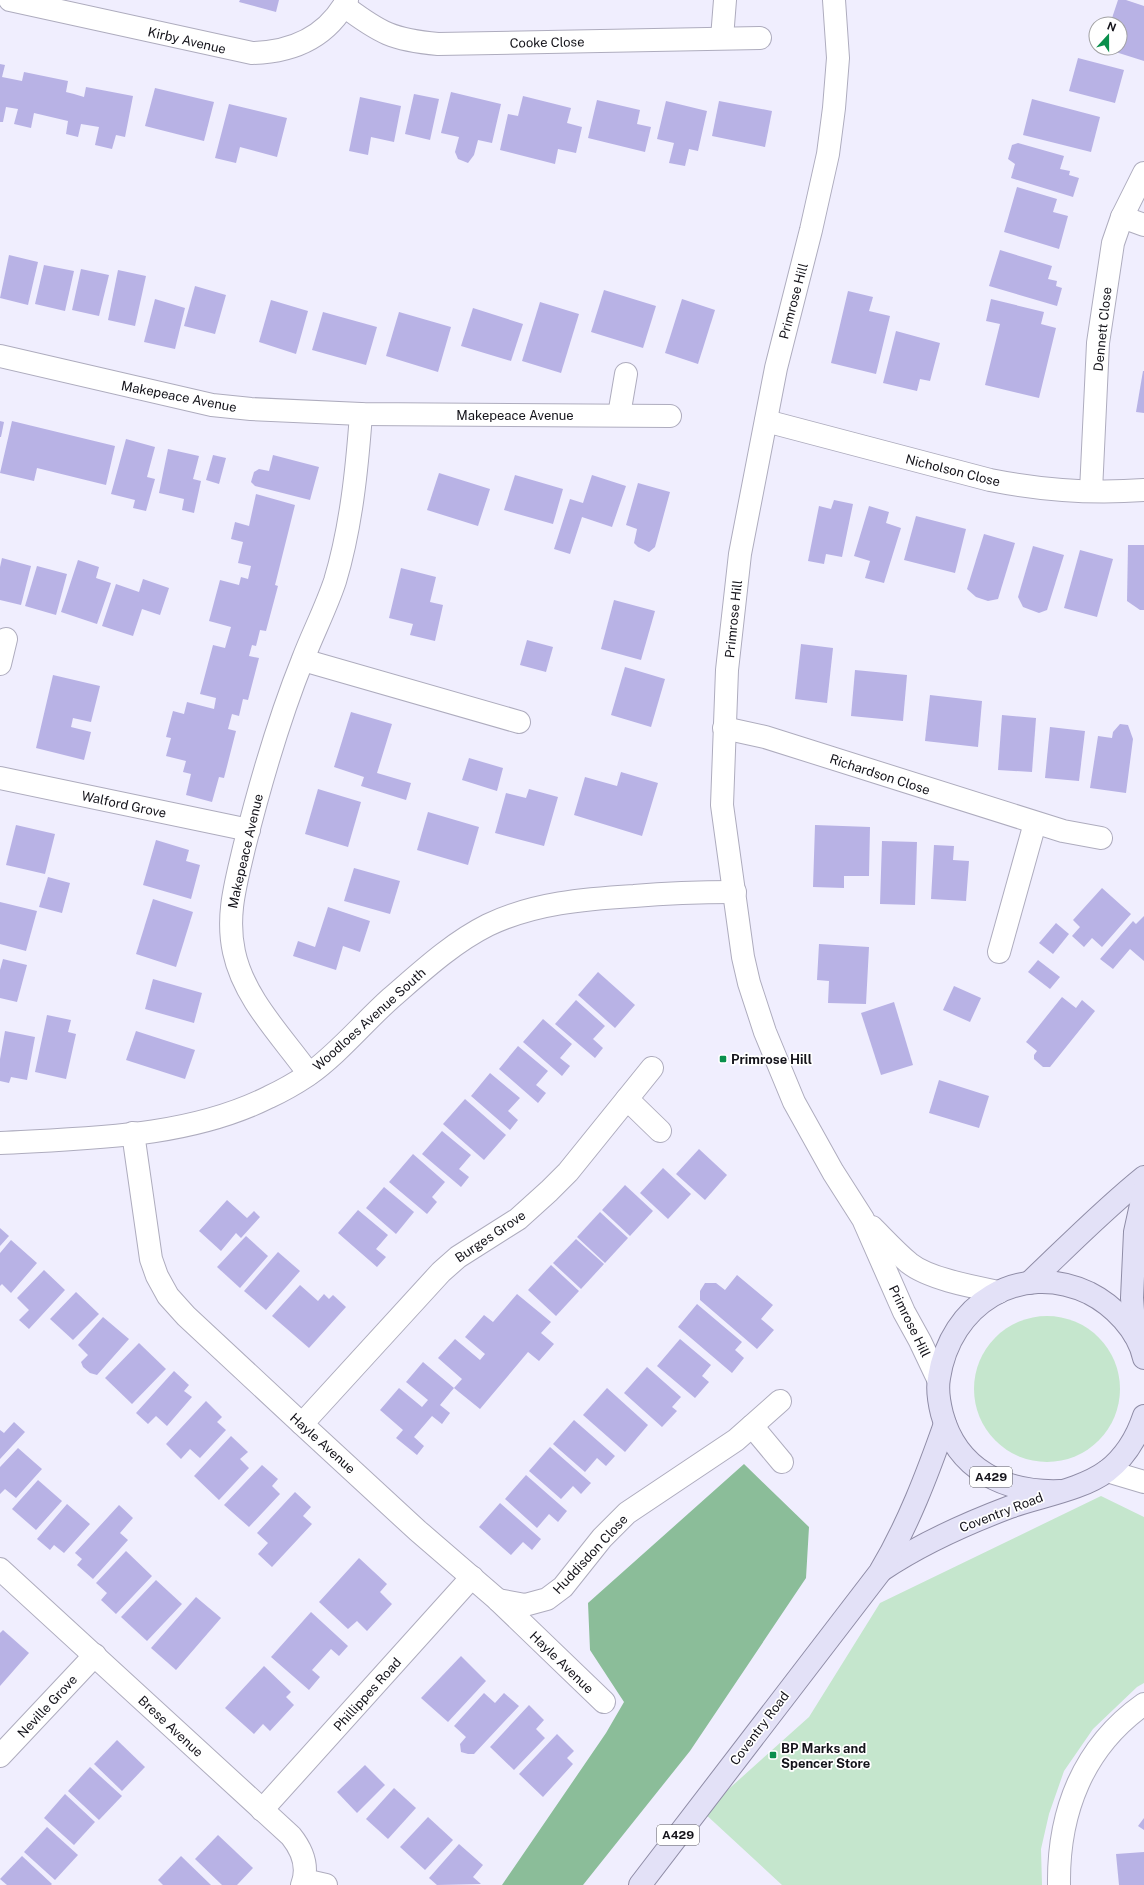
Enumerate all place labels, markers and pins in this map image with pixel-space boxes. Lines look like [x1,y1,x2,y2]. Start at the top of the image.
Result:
place label: Primrose Hill [731,1052,812,1067]
marker: Primrose Hill [718,1054,728,1064]
place label: BP Marks and Spencer Store [781,1741,870,1771]
marker: BP Marks and Spencer Store [768,1750,778,1760]

